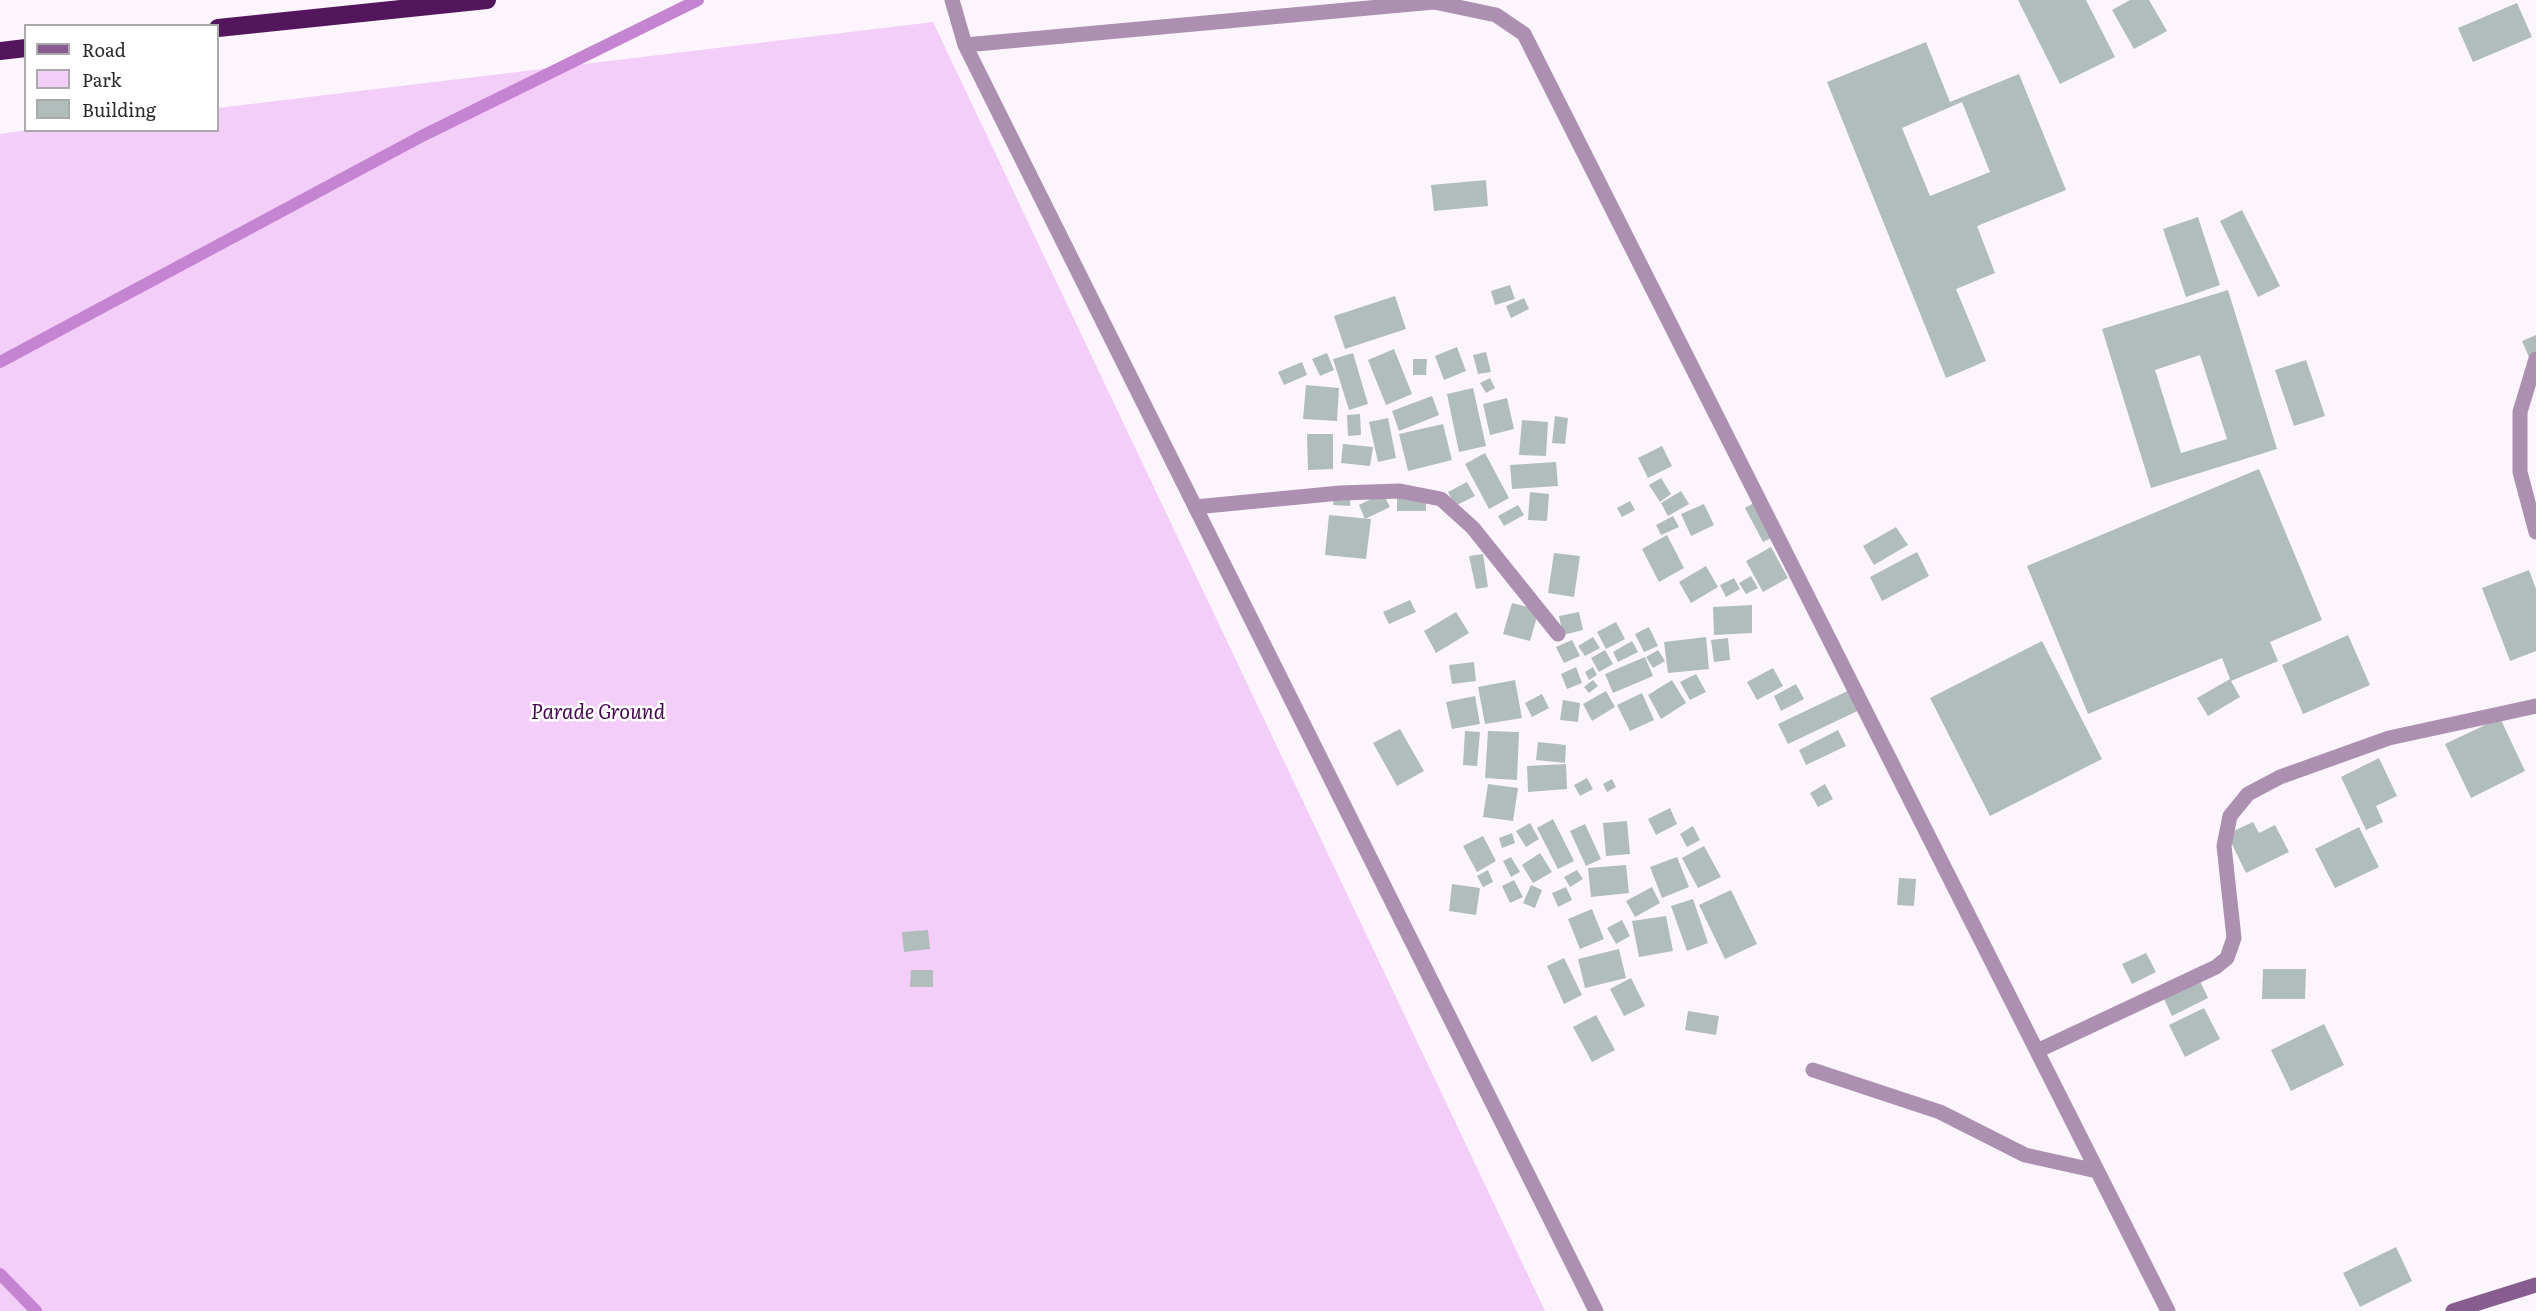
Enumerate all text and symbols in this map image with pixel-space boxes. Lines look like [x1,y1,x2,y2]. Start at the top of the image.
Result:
legend [24,24,219,132]
text: Road [82,36,126,63]
text: Park [82,66,121,93]
text: Building [82,96,156,123]
park label: Parade Ground [531,701,665,725]

